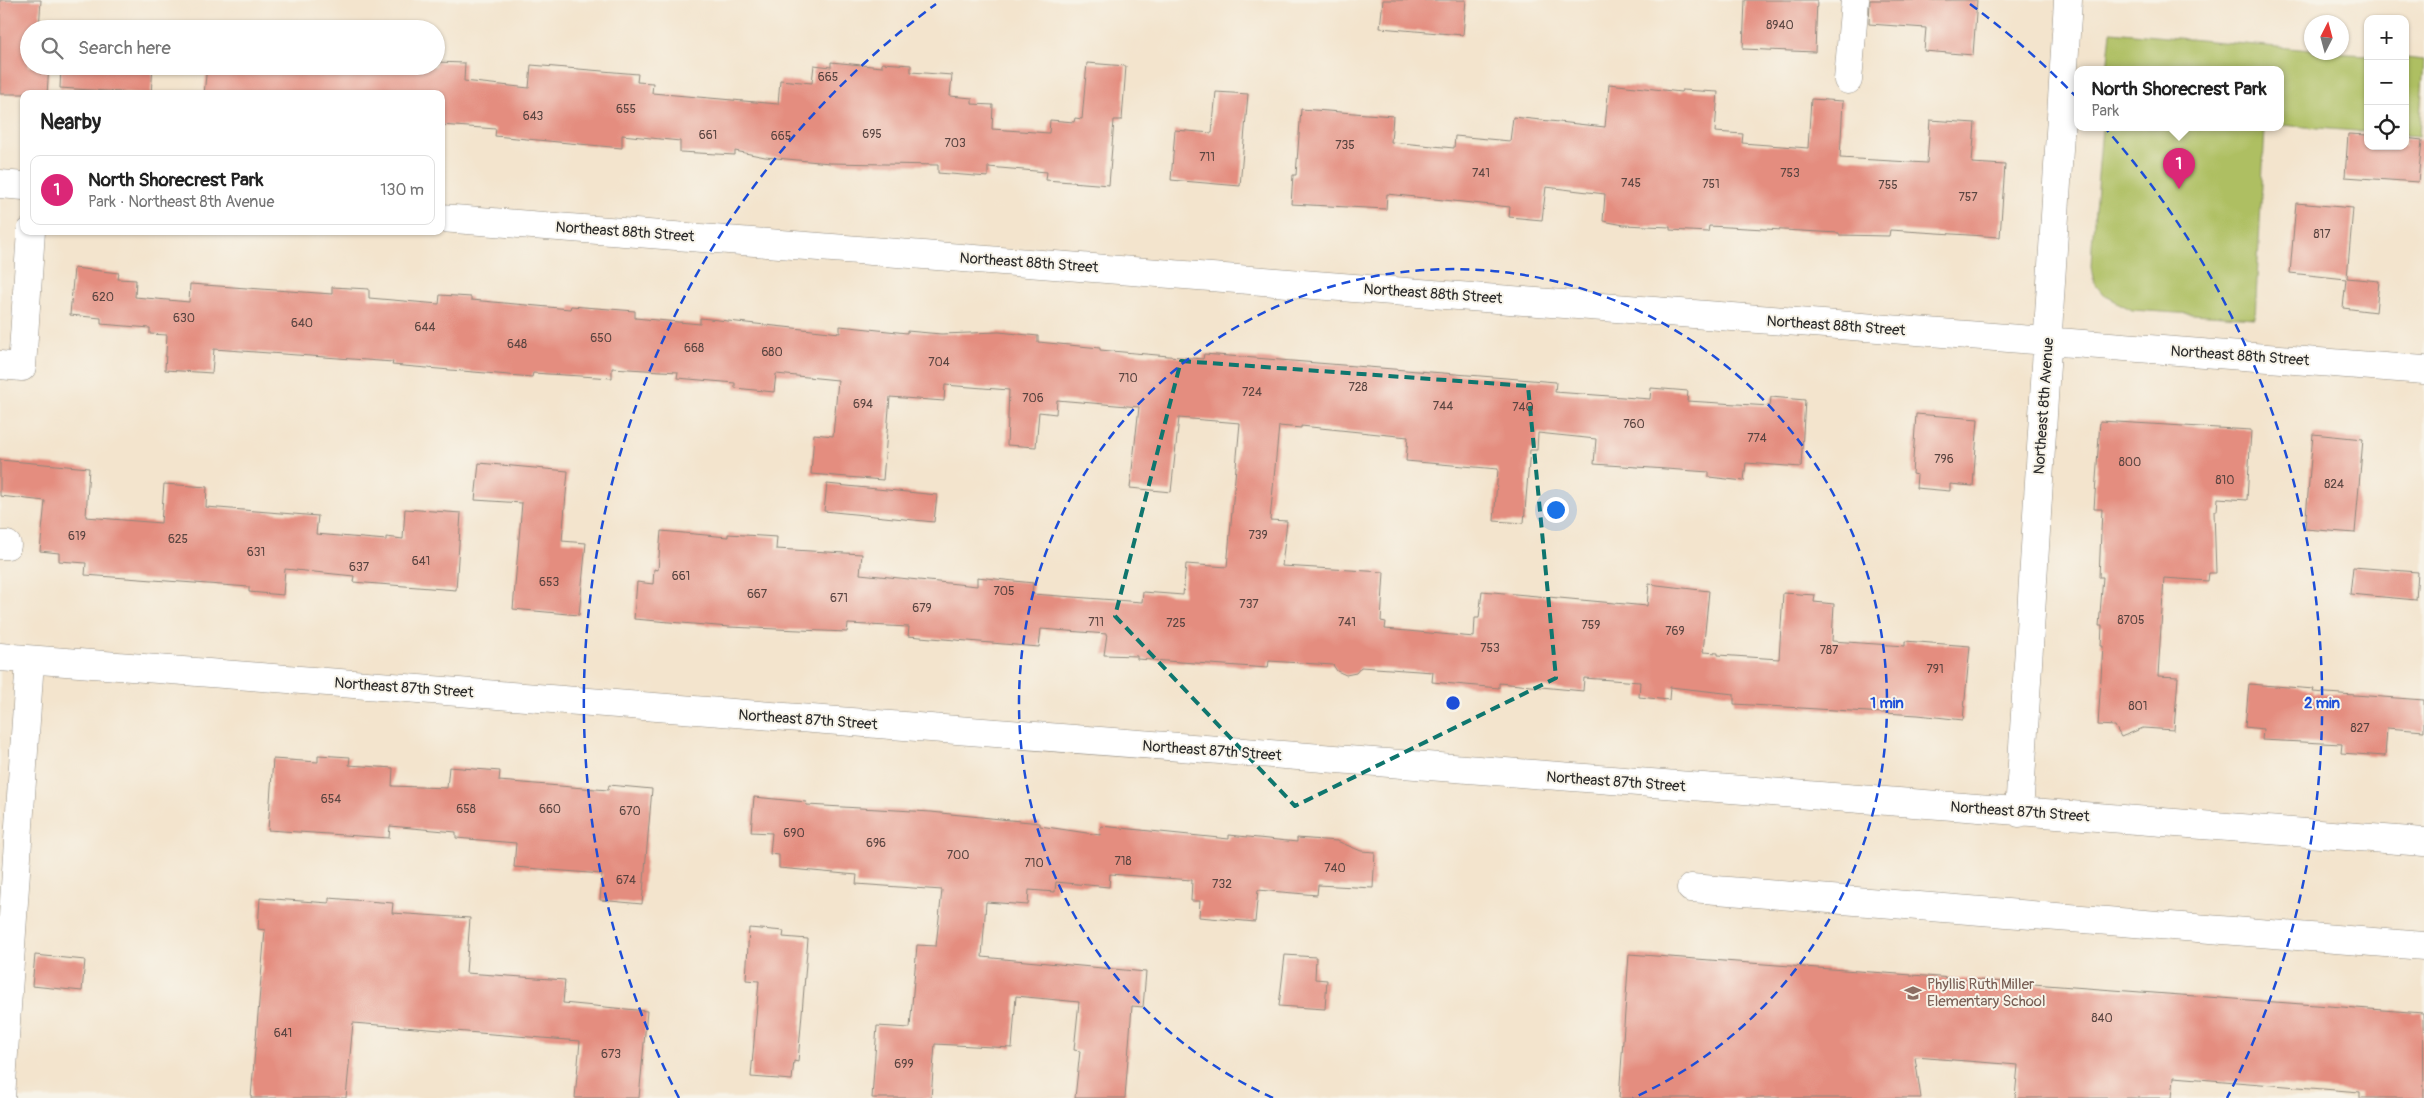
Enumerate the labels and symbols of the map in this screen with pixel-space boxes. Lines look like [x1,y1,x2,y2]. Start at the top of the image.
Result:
north arrow [2304,15,2349,60]
house number: 8940 [1766,18,1794,33]
house number: 665 [818,70,838,85]
house number: 655 [616,102,636,117]
house number: 643 [523,109,544,124]
house number: 695 [862,127,882,142]
house number: 661 [699,128,717,143]
house number: 665 [771,129,791,144]
house number: 703 [944,136,966,151]
house number: 735 [1335,138,1355,153]
pin: 1 [2163,148,2195,189]
house number: 711 [1199,150,1215,165]
house number: 741 [1472,166,1490,181]
house number: 753 [1780,166,1800,181]
house number: 745 [1621,176,1641,191]
house number: 751 [1702,177,1720,192]
house number: 755 [1878,178,1898,193]
house number: 757 [1958,190,1978,205]
street label: Northeast 88th Street [555,218,696,246]
house number: 817 [2313,227,2331,242]
street label: Northeast 88th Street [959,249,1100,277]
street label: Northeast 88th Street [1363,280,1504,308]
house number: 620 [92,290,114,305]
house number: 630 [173,311,195,326]
street label: Northeast 88th Street [1766,312,1907,340]
house number: 640 [291,316,313,331]
house number: 644 [415,320,435,335]
house number: 650 [590,331,612,346]
street label: Northeast 8th Avenue [2030,336,2058,475]
house number: 648 [507,337,527,352]
house number: 668 [684,341,704,356]
street label: Northeast 88th Street [2170,342,2311,370]
house number: 680 [761,345,783,360]
house number: 704 [928,355,950,370]
house number: 710 [1118,371,1138,386]
house number: 728 [1348,380,1368,395]
house number: 724 [1242,385,1262,400]
house number: 706 [1022,391,1044,406]
house number: 694 [853,397,873,412]
house number: 744 [1433,399,1453,414]
house number: 740 [1512,400,1534,415]
house number: 760 [1623,417,1645,432]
house number: 774 [1747,431,1767,446]
house number: 796 [1934,452,1954,467]
house number: 800 [2119,455,2141,470]
house number: 810 [2216,473,2234,488]
house number: 824 [2324,477,2344,492]
your location [1543,497,1569,523]
house number: 739 [1248,528,1268,543]
house number: 619 [68,529,86,544]
house number: 625 [168,532,188,547]
house number: 631 [247,545,265,560]
house number: 641 [412,554,430,569]
house number: 637 [349,560,370,575]
house number: 661 [672,569,690,584]
house number: 653 [539,575,559,590]
house number: 705 [993,584,1015,599]
house number: 667 [747,587,768,602]
house number: 671 [830,591,848,606]
house number: 737 [1239,597,1259,612]
house number: 679 [912,601,932,616]
house number: 8705 [2117,613,2145,628]
house number: 711 [1088,615,1104,630]
house number: 741 [1338,615,1356,630]
house number: 725 [1166,616,1186,631]
house number: 759 [1581,618,1601,633]
house number: 769 [1665,624,1685,639]
house number: 753 [1480,641,1500,656]
house number: 787 [1820,643,1839,658]
house number: 791 [1926,662,1944,677]
street label: Northeast 87th Street [334,674,475,702]
centre of rings [1444,694,1462,712]
text: 1 min [1870,694,1904,713]
text: 2 min [2304,694,2340,713]
house number: 801 [2129,699,2147,714]
street label: Northeast 87th Street [738,706,879,734]
house number: 827 [2350,721,2370,736]
street label: Northeast 87th Street [1142,737,1283,765]
street label: Northeast 87th Street [1546,768,1687,796]
house number: 654 [321,792,341,807]
street label: Northeast 87th Street [1950,798,2091,826]
house number: 658 [456,802,476,817]
house number: 660 [539,802,561,817]
house number: 670 [619,804,641,819]
house number: 690 [783,826,805,841]
house number: 696 [866,836,886,851]
house number: 700 [947,848,969,863]
house number: 718 [1114,854,1132,869]
house number: 710 [1024,856,1044,871]
house number: 740 [1324,861,1346,876]
house number: 674 [616,873,636,888]
house number: 732 [1212,877,1232,892]
place label: Phyllis Ruth Miller Elementary School [1927,975,2046,1011]
school or university icon: Phyllis Ruth Miller Elementary School [1903,983,1923,1003]
house number: 840 [2091,1011,2113,1026]
house number: 641 [274,1026,292,1041]
house number: 673 [601,1047,621,1062]
house number: 699 [894,1057,914,1072]

